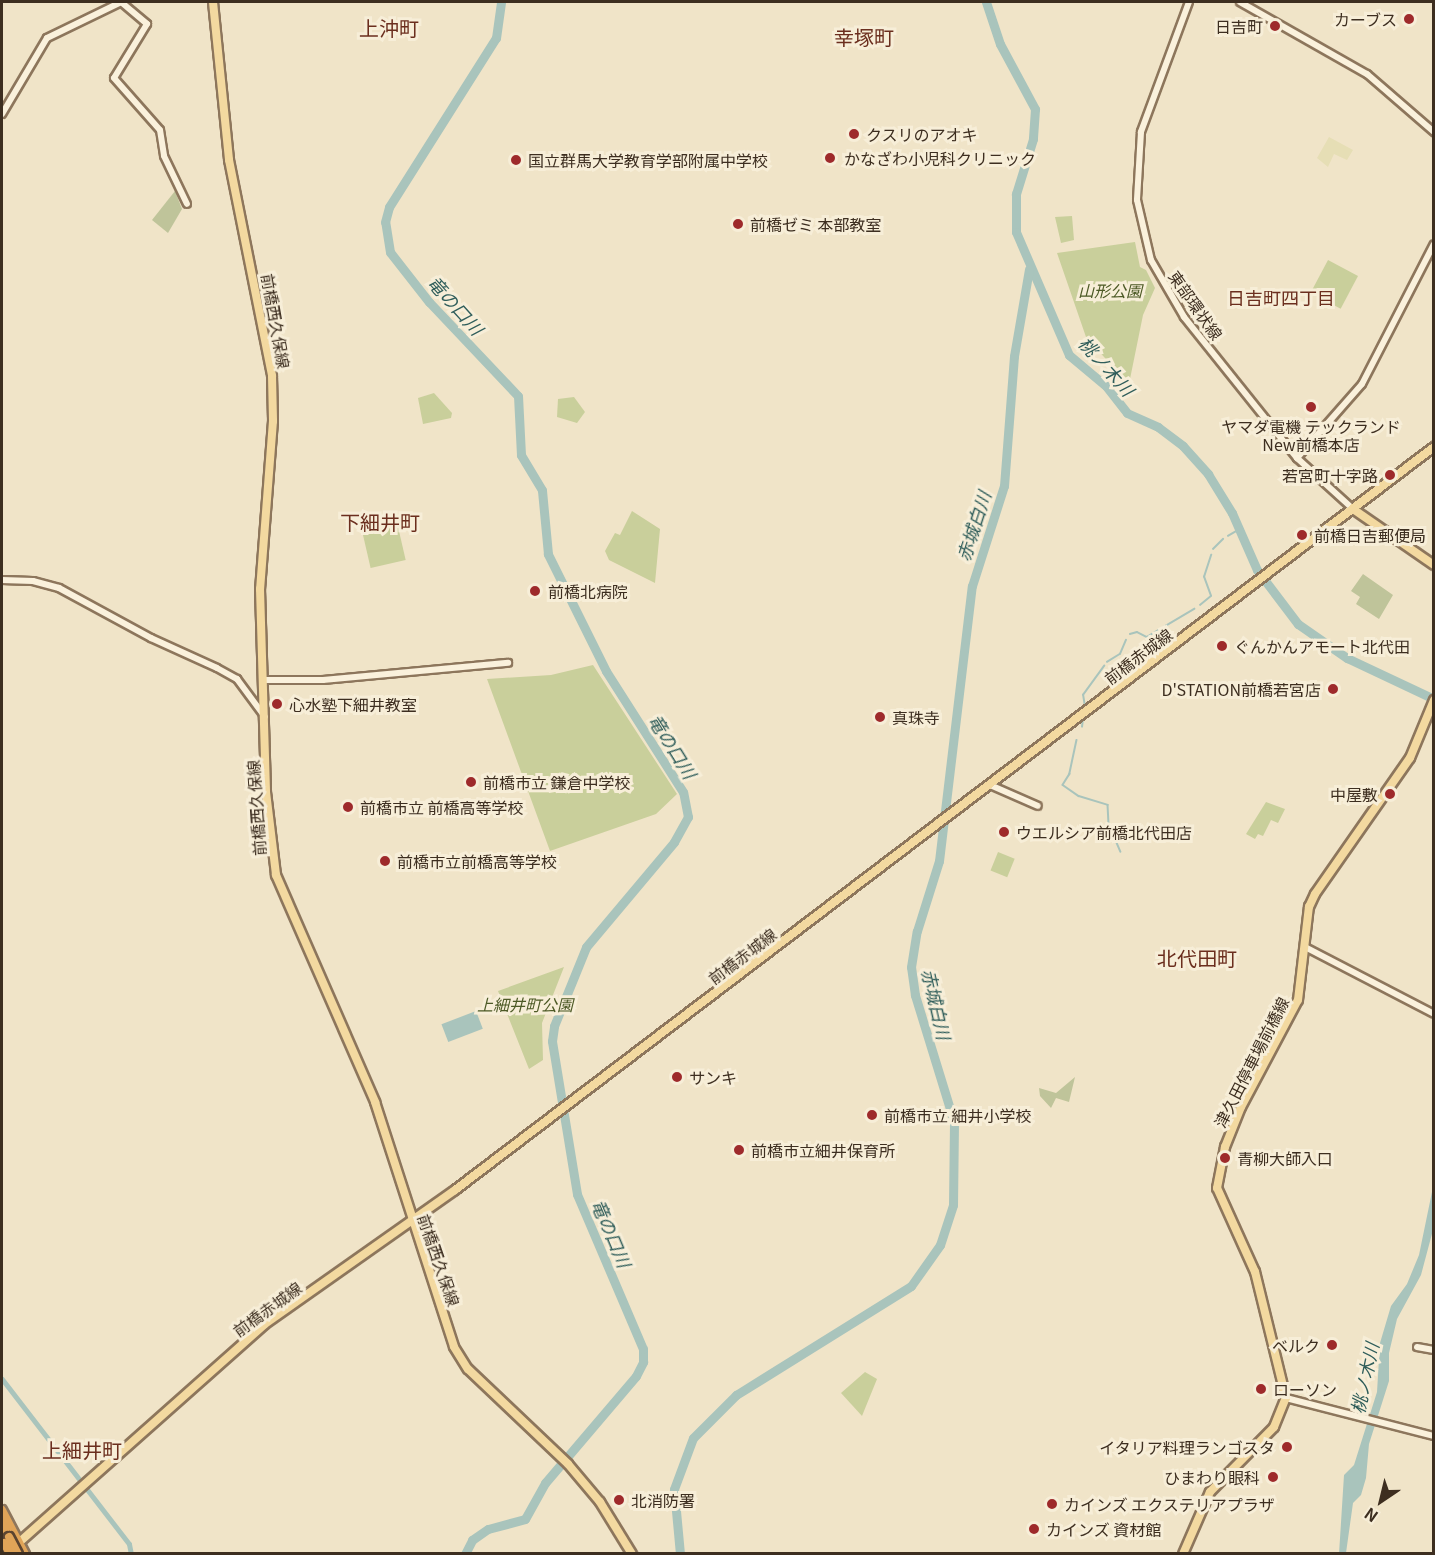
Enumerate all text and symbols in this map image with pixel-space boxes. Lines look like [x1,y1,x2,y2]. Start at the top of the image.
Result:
place label: カーブス [1333,9,1397,29]
marker: カーブス [1402,12,1416,26]
district label: 上沖町 [359,15,419,39]
place label: 日吉町 [1215,16,1263,36]
marker: 日吉町 [1268,19,1282,33]
district label: 幸塚町 [834,24,894,48]
place label: クスリのアオキ [866,124,978,144]
marker: クスリのアオキ [847,127,861,141]
place label: かなざわ小児科クリニック [844,148,1036,168]
marker: かなざわ小児科クリニック [821,149,839,167]
place label: 国立群馬大学教育学部附属中学校 [528,150,768,170]
marker: 国立群馬大学教育学部附属中学校 [509,153,523,167]
place label: 前橋ゼミ 本部教室 [750,214,882,234]
marker: 前橋ゼミ 本部教室 [731,217,745,231]
street label: 東部環状線 [1165,267,1227,343]
water label: 竜の口川 [424,271,488,339]
street label: 前橋西久保線 [258,272,294,370]
park label: 山形公園 [1078,280,1142,300]
district label: 日吉町四丁目 [1227,286,1335,308]
water label: 桃ノ木川 [1075,332,1139,400]
marker: ヤマダ電機 テックランド New前橋本店 [1304,400,1318,414]
place label: ヤマダ電機 テックランド New前橋本店 [1221,416,1401,454]
place label: 若宮町十字路 [1282,465,1378,485]
marker: 若宮町十字路 [1383,468,1397,482]
water label: 赤城白川 [952,488,994,564]
district label: 下細井町 [340,509,420,533]
place label: 前橋日吉郵便局 [1314,525,1426,545]
marker: 前橋日吉郵便局 [1295,528,1309,542]
place label: 前橋北病院 [548,581,628,601]
marker: 前橋北病院 [526,582,544,600]
street label: 前橋赤城線 [1100,624,1176,688]
place label: ぐんかんアモート北代田 [1234,636,1410,656]
marker: ぐんかんアモート北代田 [1215,639,1229,653]
place label: D'STATION前橋若宮店 [1161,679,1321,699]
marker: D'STATION前橋若宮店 [1326,682,1340,696]
place label: 心水塾下細井教室 [289,694,417,714]
marker: 心水塾下細井教室 [270,697,284,711]
place label: 真珠寺 [892,707,940,727]
water label: 竜の口川 [645,710,701,782]
marker: 真珠寺 [873,710,887,724]
street label: 前橋西久保線 [243,759,269,857]
place label: 前橋市立 鎌倉中学校 [483,772,631,792]
marker: 前橋市立 鎌倉中学校 [464,775,478,789]
place label: 中屋敷 [1330,784,1378,804]
marker: 中屋敷 [1383,787,1397,801]
place label: 前橋市立 前橋高等学校 [360,797,524,817]
marker: 前橋市立 前橋高等学校 [341,800,355,814]
place label: ウエルシア前橋北代田店 [1016,822,1192,842]
marker: ウエルシア前橋北代田店 [997,825,1011,839]
place label: 前橋市立前橋高等学校 [397,851,557,871]
marker: 前橋市立前橋高等学校 [378,854,392,868]
street label: 前橋赤城線 [704,924,780,988]
district label: 北代田町 [1157,945,1237,969]
water label: 赤城白川 [918,966,956,1042]
street label: 津久田停車場前橋線 [1210,993,1292,1131]
park label: 上細井町公園 [477,994,573,1014]
place label: サンキ [689,1067,737,1087]
marker: サンキ [670,1070,684,1084]
place label: 前橋市立 細井小学校 [884,1105,1032,1125]
marker: 前橋市立 細井小学校 [865,1108,879,1122]
place label: 前橋市立細井保育所 [751,1140,895,1160]
marker: 前橋市立細井保育所 [732,1143,746,1157]
place label: 青柳大師入口 [1237,1148,1333,1168]
marker: 青柳大師入口 [1218,1151,1232,1165]
water label: 竜の口川 [588,1196,636,1270]
street label: 前橋西久保線 [414,1211,464,1309]
street label: 前橋赤城線 [229,1278,305,1340]
place label: ベルク [1272,1335,1320,1355]
marker: ベルク [1325,1338,1339,1352]
water label: 桃ノ木川 [1346,1341,1382,1415]
place label: ローソン [1273,1379,1337,1399]
marker: ローソン [1254,1382,1268,1396]
district label: 上細井町 [42,1437,122,1461]
place label: イタリア料理ランゴスタ [1099,1437,1275,1457]
marker: イタリア料理ランゴスタ [1280,1440,1294,1454]
place label: ひまわり眼科 [1164,1467,1260,1487]
marker: ひまわり眼科 [1264,1468,1282,1486]
north arrow [1351,1471,1411,1531]
place label: 北消防署 [631,1490,695,1510]
marker: 北消防署 [612,1493,626,1507]
place label: カインズ エクステリアプラザ [1064,1494,1276,1514]
marker: カインズ エクステリアプラザ [1045,1497,1059,1511]
text: N [1359,1502,1382,1529]
place label: カインズ 資材館 [1046,1519,1162,1539]
marker: カインズ 資材館 [1027,1522,1041,1536]

